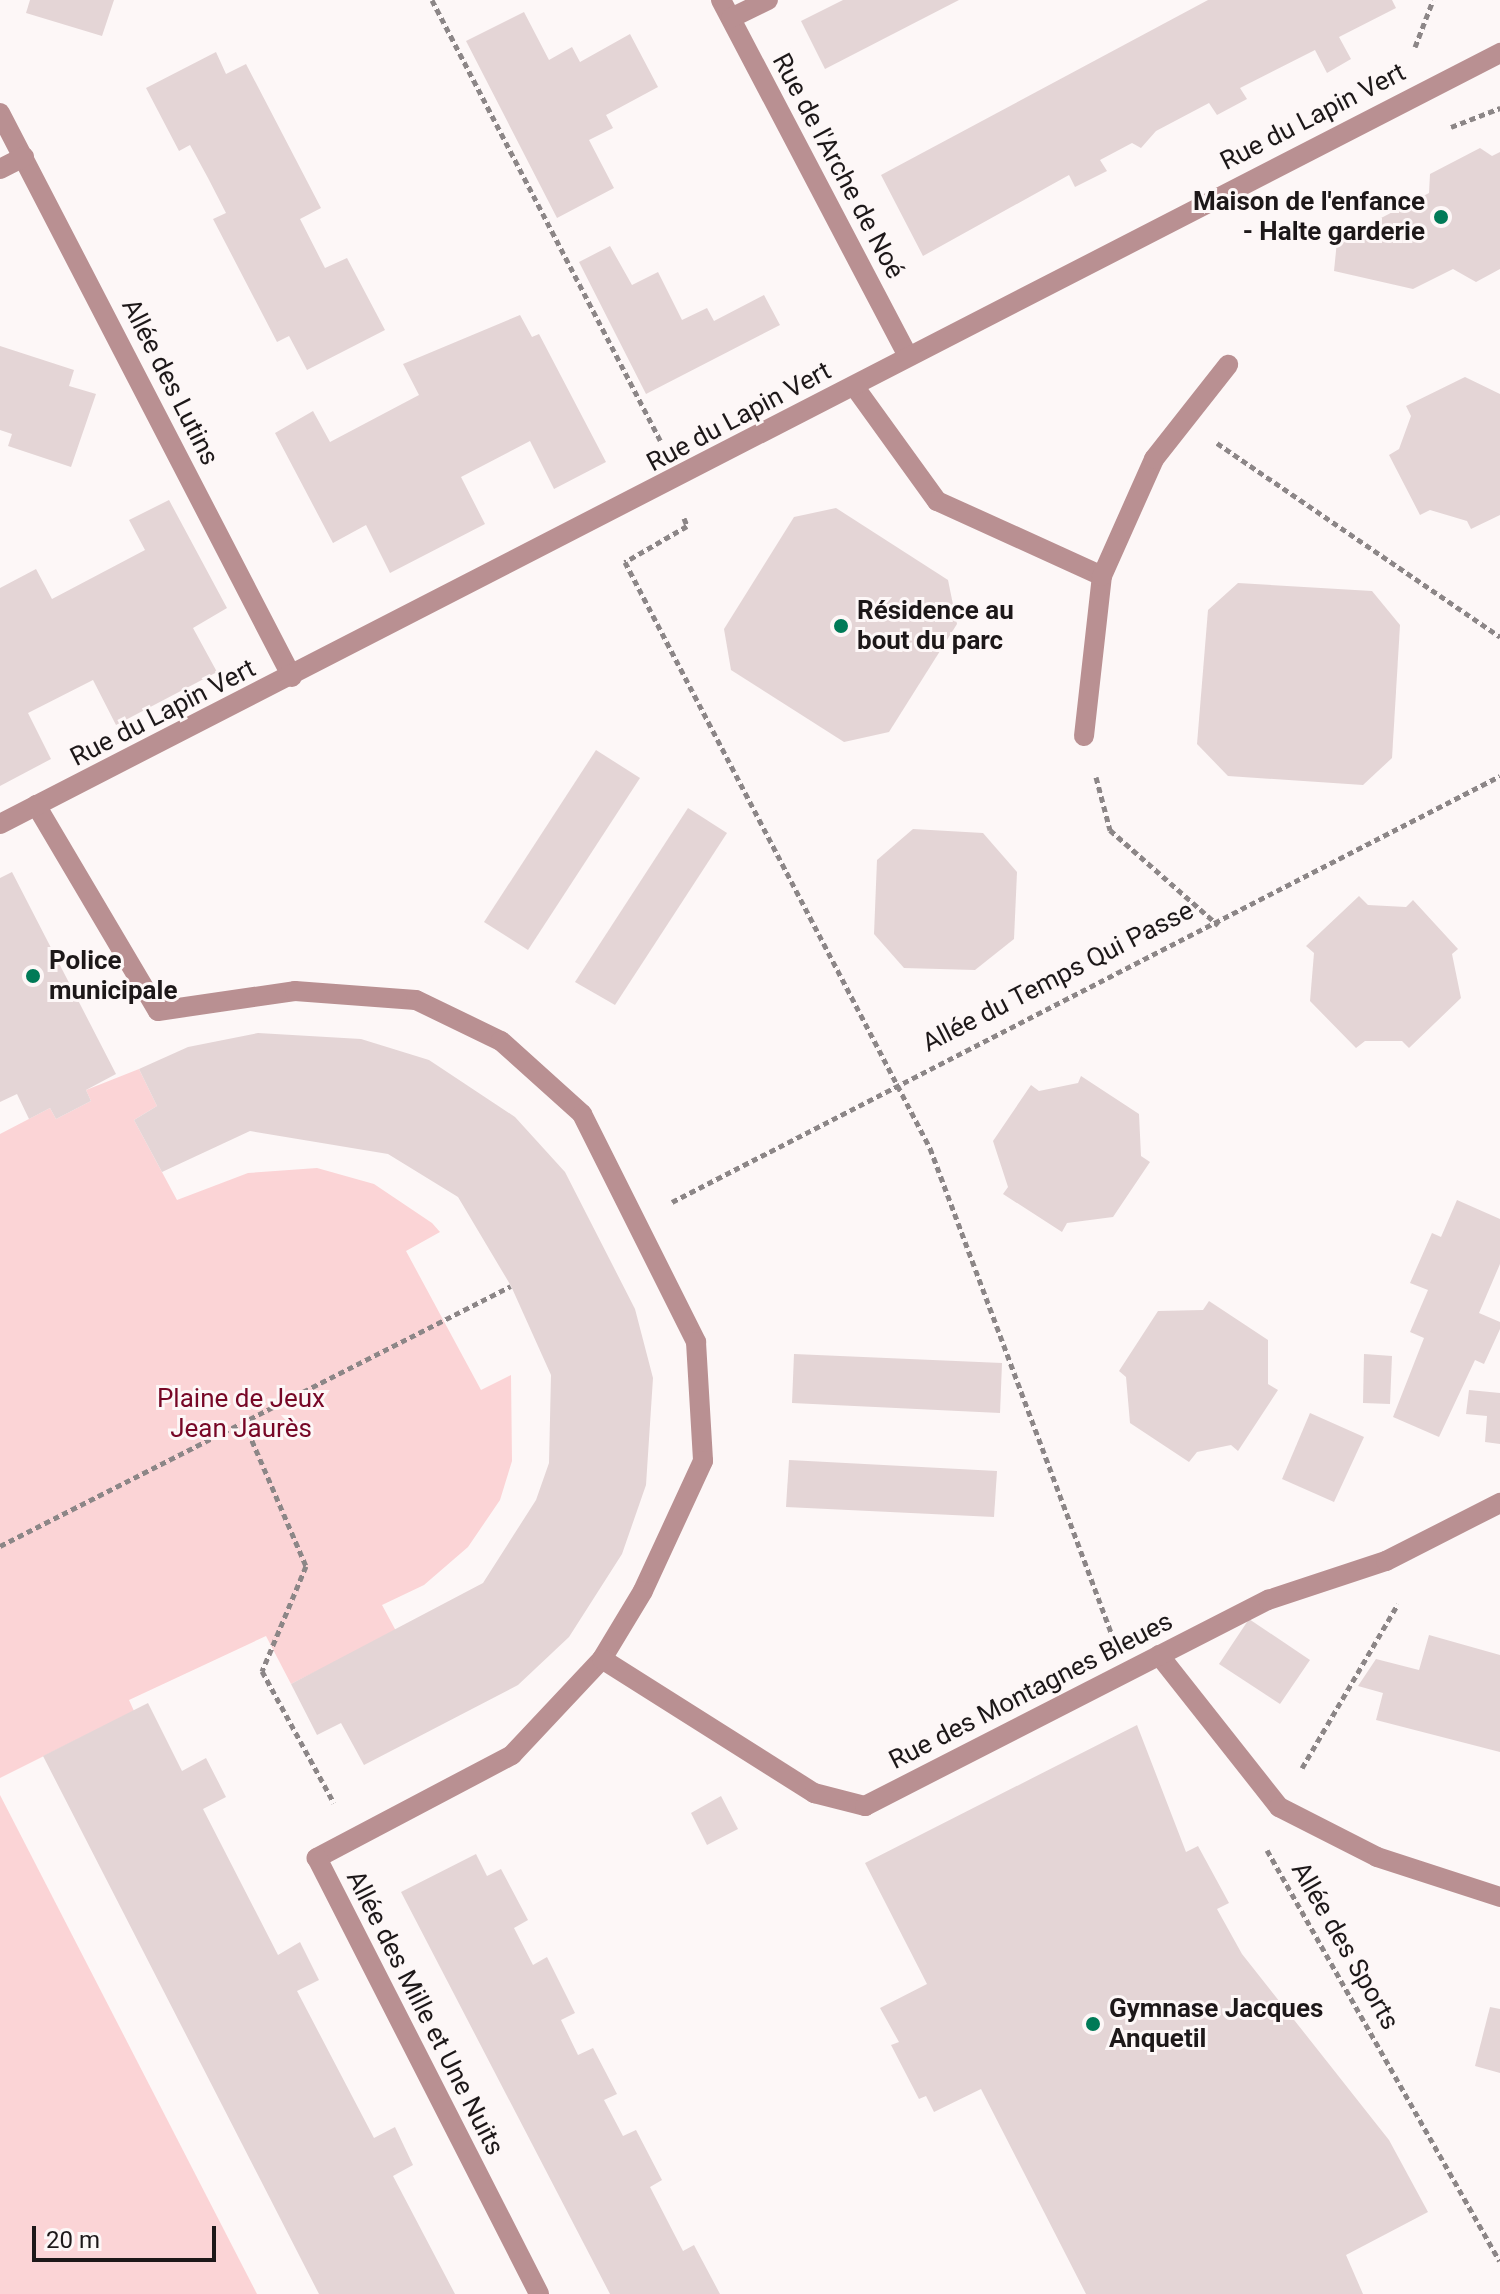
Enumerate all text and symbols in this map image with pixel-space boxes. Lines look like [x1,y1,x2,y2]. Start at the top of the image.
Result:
street label: Rue de l'Arche de Noé [765,48,911,284]
street label: Rue du Lapin Vert [1215,57,1411,177]
place label: Maison de l'enfance - Halte garderie [1193,186,1425,248]
marker: Maison de l'enfance - Halte garderie [1432,208,1450,226]
street label: Allée des Lutins [115,294,225,470]
street label: Rue du Lapin Vert [642,355,836,479]
place label: Résidence au bout du parc [857,595,1014,656]
marker: Résidence au bout du parc [832,617,850,635]
street label: Rue du Lapin Vert [65,653,261,773]
street label: Allée du Temps Qui Passe [917,895,1199,1059]
place label: Police municipale [49,945,177,1006]
marker: Police municipale [24,967,42,985]
park label: Plaine de Jeux Jean Jaurès [157,1383,325,1444]
street label: Rue des Montagnes Bleues [884,1606,1178,1776]
street label: Allée des Sports [1284,1857,1406,2035]
street label: Allée des Mille et Une Nuits [340,1866,510,2160]
place label: Gymnase Jacques Anquetil [1109,1993,1323,2054]
marker: Gymnase Jacques Anquetil [1084,2015,1102,2033]
scale bar [36,2210,220,2260]
text: 20 m [46,2226,100,2254]

